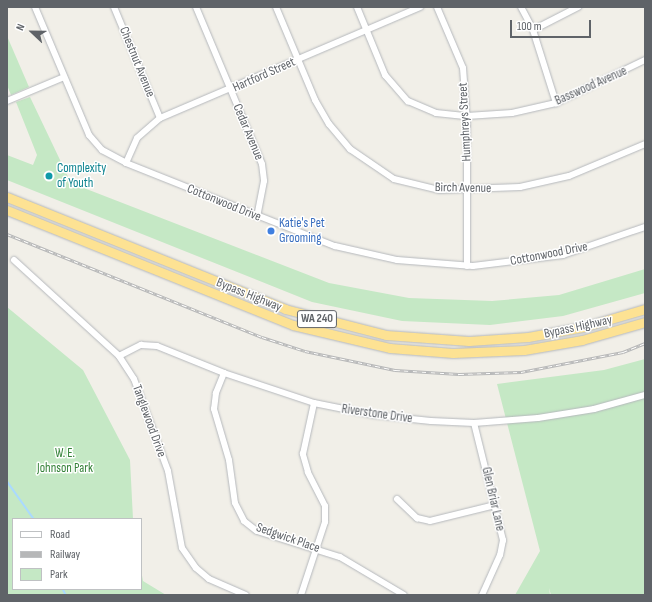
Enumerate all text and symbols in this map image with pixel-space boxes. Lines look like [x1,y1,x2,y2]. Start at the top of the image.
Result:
north arrow [12,12,52,52]
scale bar [512,12,593,38]
text: 100 m [517,19,542,34]
text: N [13,22,28,32]
street label: Chestnut Avenue [116,25,158,99]
street label: Hartford Street [230,54,298,96]
street label: Basswood Avenue [553,63,629,109]
street label: Humphreys Street [455,82,475,162]
street label: Cedar Avenue [229,102,267,162]
place label: Complexity of Youth [57,161,106,192]
marker: Complexity of Youth [44,171,54,181]
street label: Birch Avenue [435,180,491,196]
street label: Cottonwood Drive [185,181,263,225]
place label: Katie's Pet Grooming [279,216,325,247]
marker: Katie's Pet Grooming [266,226,276,236]
street label: Cottonwood Drive [509,239,589,269]
street label: Bypass Highway [214,275,284,315]
road number: WA 240 [296,309,338,329]
street label: Bypass Highway [543,312,613,342]
street label: Tanglewood Drive [129,383,169,459]
street label: Riverstone Drive [340,401,414,427]
park label: W. E. Johnson Park [37,446,93,477]
street label: Glen Briar Lane [478,466,508,532]
legend [12,518,142,590]
street label: Sedgwick Place [254,520,322,556]
text: Road [50,527,70,542]
text: Railway [50,547,80,562]
text: Park [50,567,68,582]

